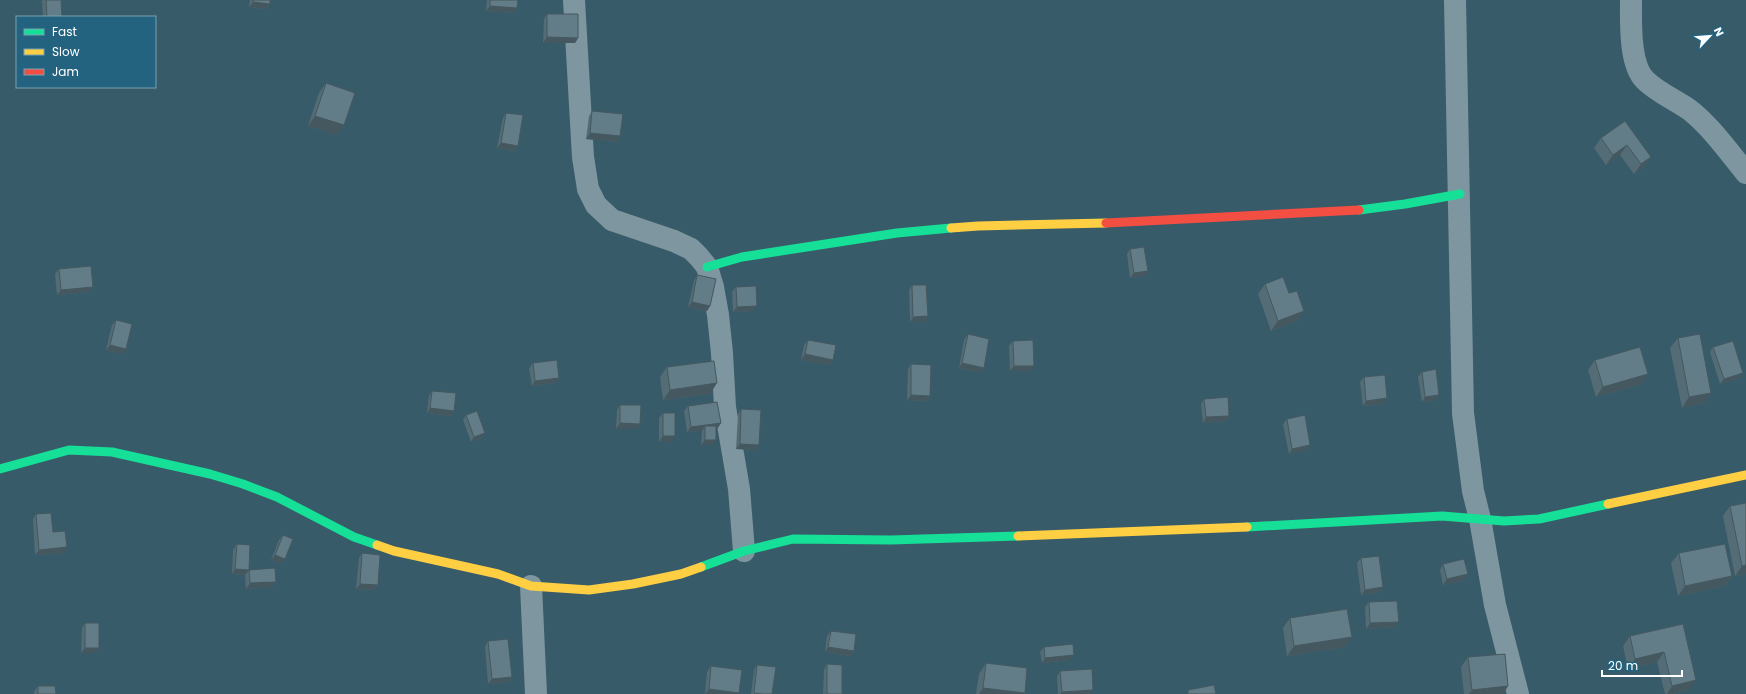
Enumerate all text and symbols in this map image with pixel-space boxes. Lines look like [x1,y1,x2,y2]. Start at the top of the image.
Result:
legend [16,16,156,88]
north arrow [1690,16,1730,56]
text: Fast [52,23,77,40]
text: N [1710,24,1728,39]
text: Slow [52,43,80,60]
text: Jam [52,63,79,80]
scale bar [1602,652,1682,678]
text: 20 m [1608,657,1638,674]

